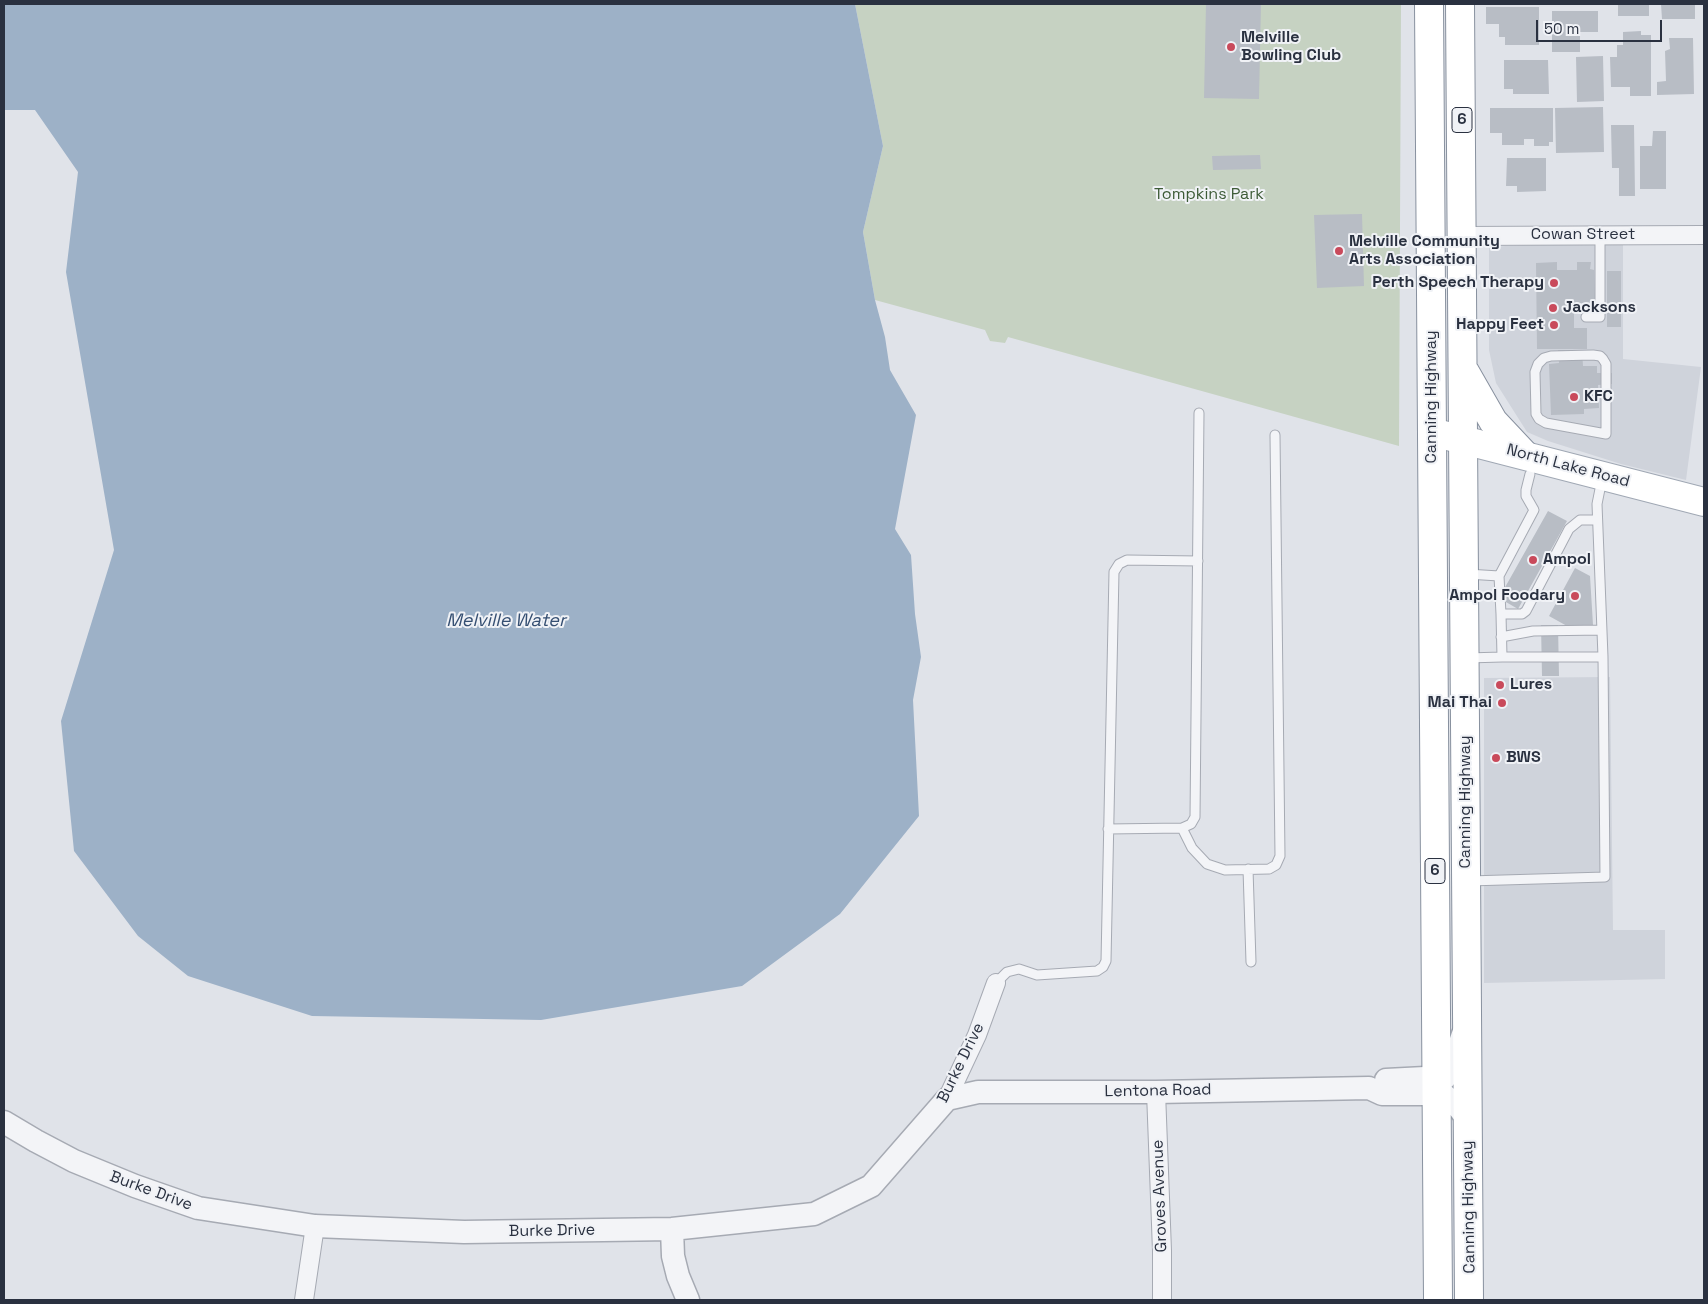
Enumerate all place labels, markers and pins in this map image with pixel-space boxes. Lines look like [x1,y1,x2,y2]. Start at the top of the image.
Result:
place label: Melville Bowling Club [1241,28,1341,66]
marker: Melville Bowling Club [1225,41,1237,53]
place label: Melville Community Arts Association [1349,232,1500,270]
marker: Melville Community Arts Association [1333,245,1345,257]
place label: Perth Speech Therapy [1372,273,1544,293]
marker: Perth Speech Therapy [1548,277,1560,289]
place label: Jacksons [1563,298,1636,318]
marker: Jacksons [1547,302,1559,314]
place label: Happy Feet [1456,315,1544,335]
marker: Happy Feet [1548,319,1560,331]
place label: KFC [1584,387,1613,407]
marker: KFC [1568,391,1580,403]
place label: Ampol [1543,550,1591,570]
marker: Ampol [1527,554,1539,566]
place label: Ampol Foodary [1449,586,1565,606]
marker: Ampol Foodary [1569,590,1581,602]
place label: Lures [1510,675,1552,695]
marker: Lures [1494,679,1506,691]
place label: Mai Thai [1428,693,1492,713]
marker: Mai Thai [1496,697,1508,709]
place label: BWS [1506,748,1541,768]
marker: BWS [1490,752,1502,764]

